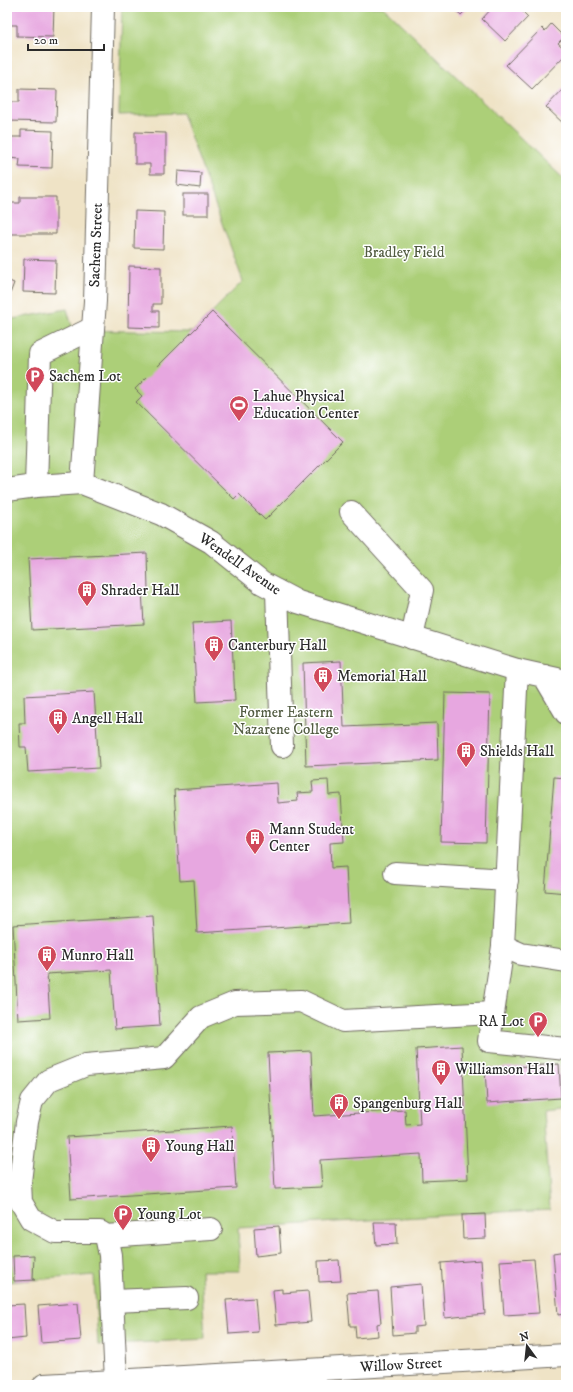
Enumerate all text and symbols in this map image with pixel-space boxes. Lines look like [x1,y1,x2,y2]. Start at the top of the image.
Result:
scale bar [28,26,104,52]
text: 20 m [34,33,58,48]
street label: Sachem Street [85,202,107,288]
park label: Bradley Field [363,243,445,262]
parking icon: Sachem Lot [24,365,46,393]
place label: Sachem Lot [49,367,121,386]
place label: Lahue Physical Education Center [253,387,359,423]
sports icon: Lahue Physical Education Center [228,394,250,422]
street label: Wendell Avenue [194,528,285,599]
building icon: Shrader Hall [76,579,98,607]
place label: Shrader Hall [101,581,180,600]
building icon: Canterbury Hall [203,634,225,662]
place label: Canterbury Hall [228,636,327,655]
building icon: Memorial Hall [312,665,334,693]
place label: Memorial Hall [337,667,427,686]
park label: Former Eastern Nazarene College [233,703,339,739]
building icon: Angell Hall [47,707,69,735]
place label: Angell Hall [72,709,144,728]
building icon: Shields Hall [455,740,477,768]
place label: Shields Hall [480,742,554,761]
place label: Mann Student Center [269,820,354,856]
building icon: Mann Student Center [244,827,266,855]
building icon: Munro Hall [36,944,58,972]
place label: Munro Hall [61,946,134,965]
parking icon: RA Lot [527,1010,549,1038]
place label: RA Lot [478,1012,524,1031]
building icon: Williamson Hall [430,1058,452,1086]
place label: Williamson Hall [454,1060,555,1079]
building icon: Spangenburg Hall [328,1092,350,1120]
place label: Spangenburg Hall [353,1094,463,1113]
building icon: Young Hall [140,1135,162,1163]
place label: Young Hall [165,1137,235,1156]
parking icon: Young Lot [112,1203,134,1231]
place label: Young Lot [137,1205,202,1224]
north arrow [507,1326,547,1366]
text: N [518,1329,531,1345]
street label: Willow Street [359,1353,443,1377]

